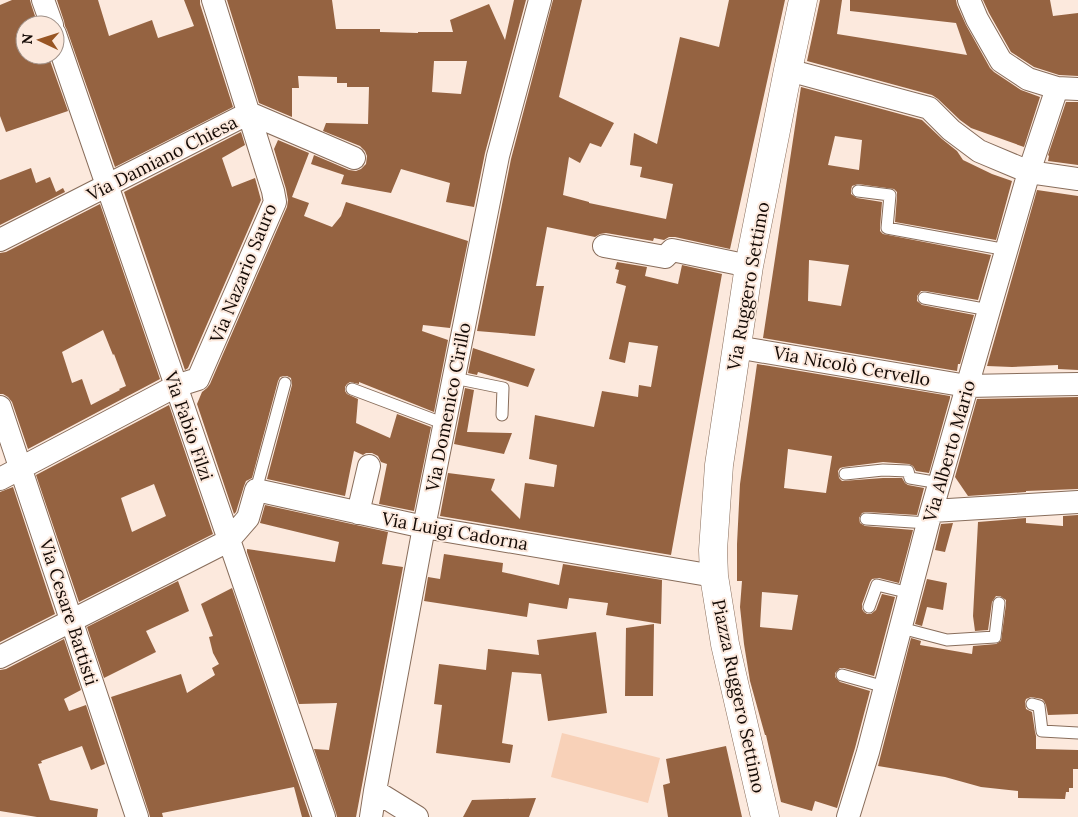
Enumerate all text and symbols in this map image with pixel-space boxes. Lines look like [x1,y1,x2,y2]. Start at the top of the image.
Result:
north arrow [15,15,65,65]
text: N [18,33,36,45]
street label: Via Damiano Chiesa [82,110,241,206]
street label: Via Nazario Sauro [204,200,281,347]
street label: Via Ruggero Settimo [722,200,774,373]
street label: Via Domenico Cirillo [420,320,476,495]
street label: Via Nicolò Cervello [771,341,932,391]
street label: Via Fabio Filzi [159,368,218,484]
street label: Via Alberto Mario [918,378,980,525]
street label: Via Luigi Cadorna [379,507,530,555]
street label: Via Cesare Battisti [34,535,104,688]
street label: Piazza Ruggero Settimo [707,597,771,795]

